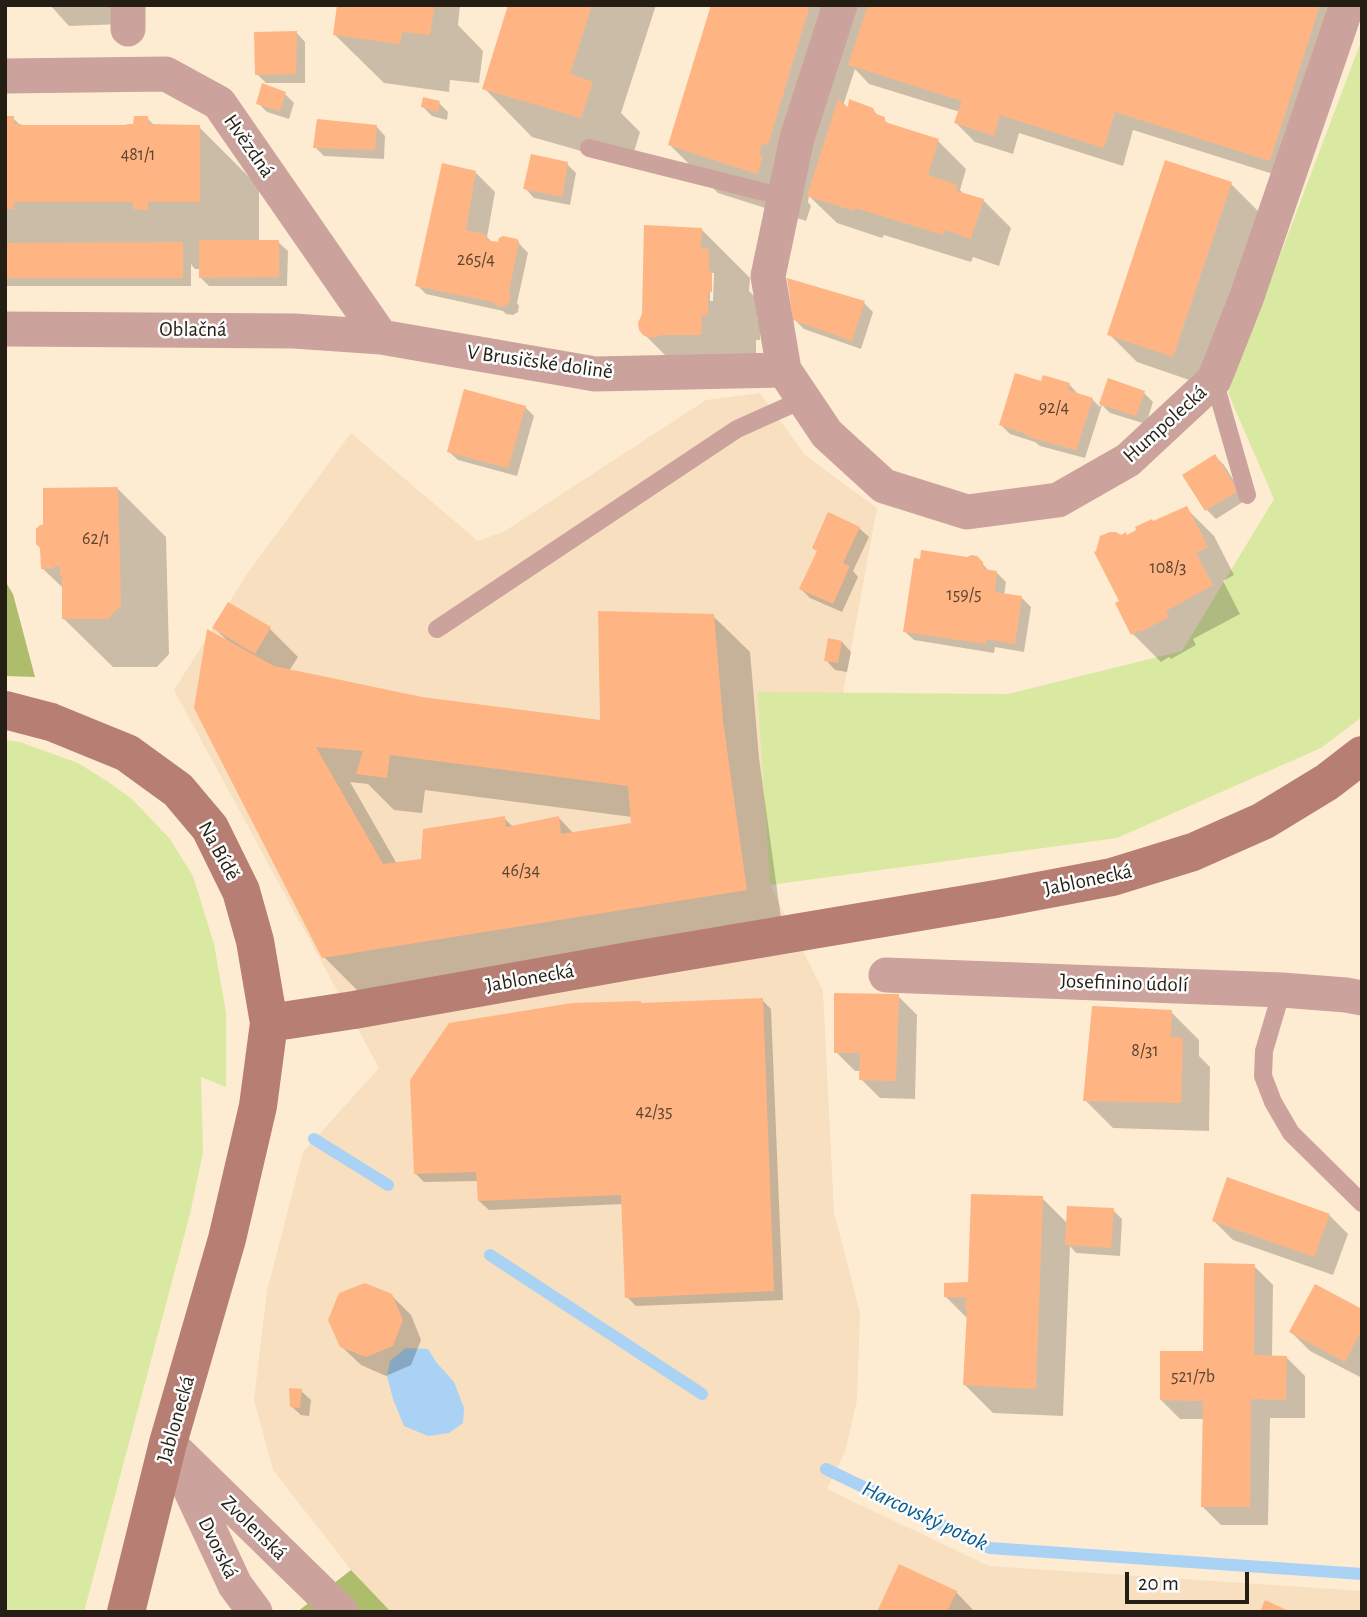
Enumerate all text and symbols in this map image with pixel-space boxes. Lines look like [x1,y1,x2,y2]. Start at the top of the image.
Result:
street label: Hvězdná [218,109,280,183]
house number: 481/1 [121,144,155,166]
house number: 265/4 [457,249,495,271]
street label: Oblačná [159,317,227,343]
street label: V Brusičské dolině [465,339,615,385]
street label: Humpolecká [1118,380,1212,468]
house number: 92/4 [1039,397,1069,419]
house number: 62/1 [82,528,110,550]
house number: 108/3 [1150,557,1186,579]
house number: 159/5 [947,584,981,606]
street label: Na Bídě [192,817,246,885]
street label: Jablonecká [1042,858,1134,902]
house number: 46/34 [502,860,540,882]
street label: Jablonecká [484,958,576,998]
street label: Josefinino údolí [1060,968,1188,998]
house number: 8/31 [1131,1040,1159,1062]
house number: 42/35 [636,1101,672,1123]
house number: 521/7b [1171,1366,1215,1388]
street label: Jablonecká [152,1373,200,1465]
water label: Harcovský potok [858,1475,992,1557]
street label: Zvolenská [216,1490,292,1566]
street label: Dvorská [192,1513,244,1583]
scale bar [1129,1558,1253,1602]
text: 20 m [1138,1573,1179,1594]

